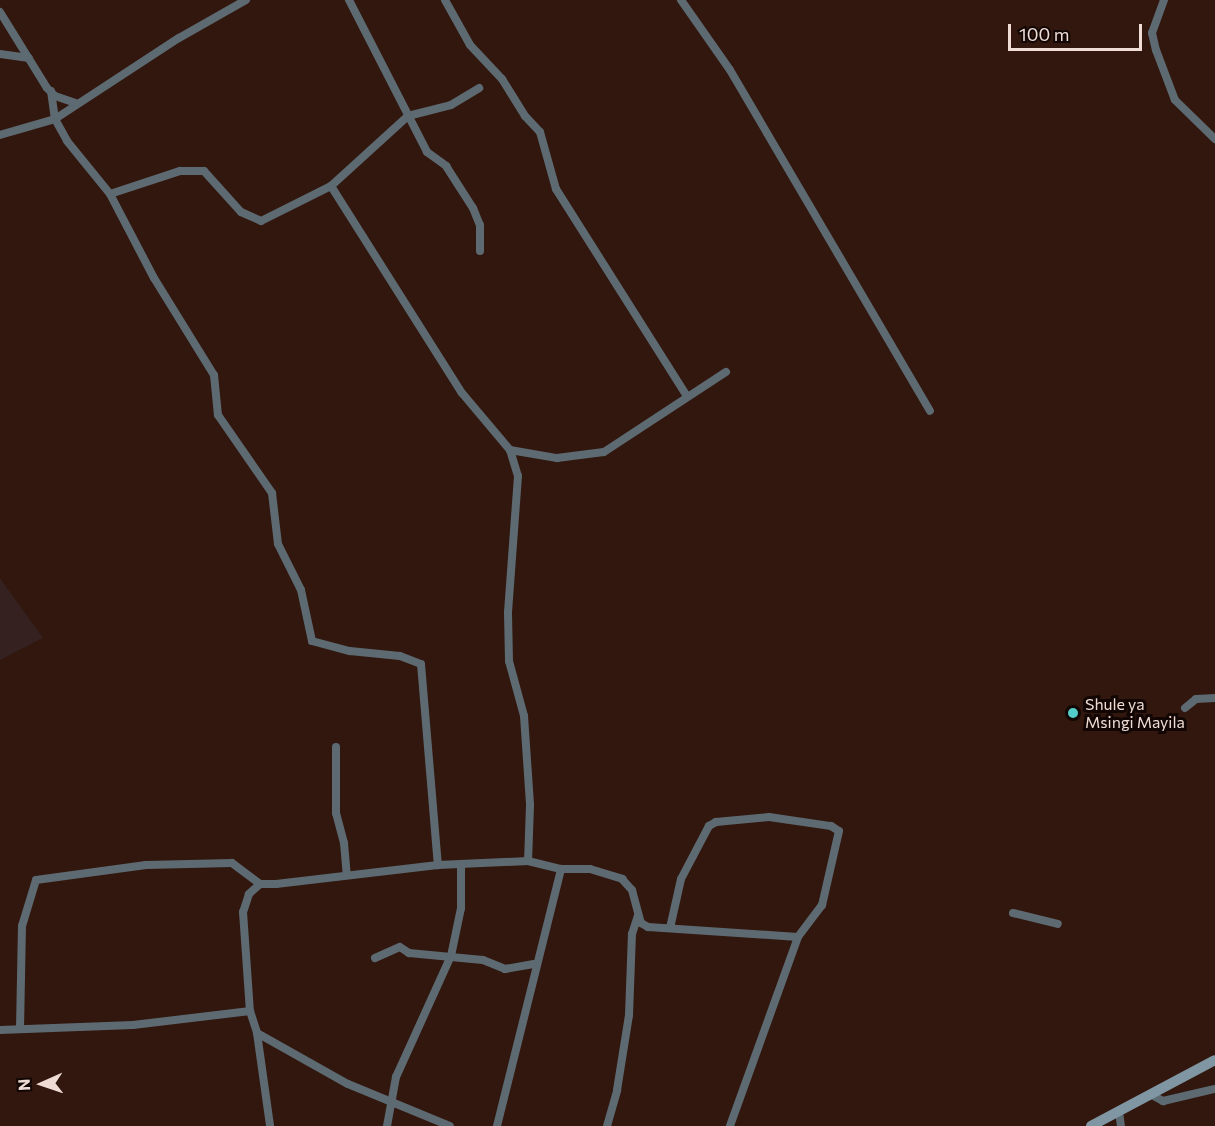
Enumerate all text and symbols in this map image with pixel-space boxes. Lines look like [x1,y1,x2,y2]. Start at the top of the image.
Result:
scale bar [1011,12,1144,50]
text: 100 m [1019,23,1069,45]
place label: Shule ya Msingi Mayila [1085,694,1185,732]
marker: Shule ya Msingi Mayila [1066,706,1080,720]
north arrow [12,1054,72,1114]
text: N [14,1078,33,1091]

